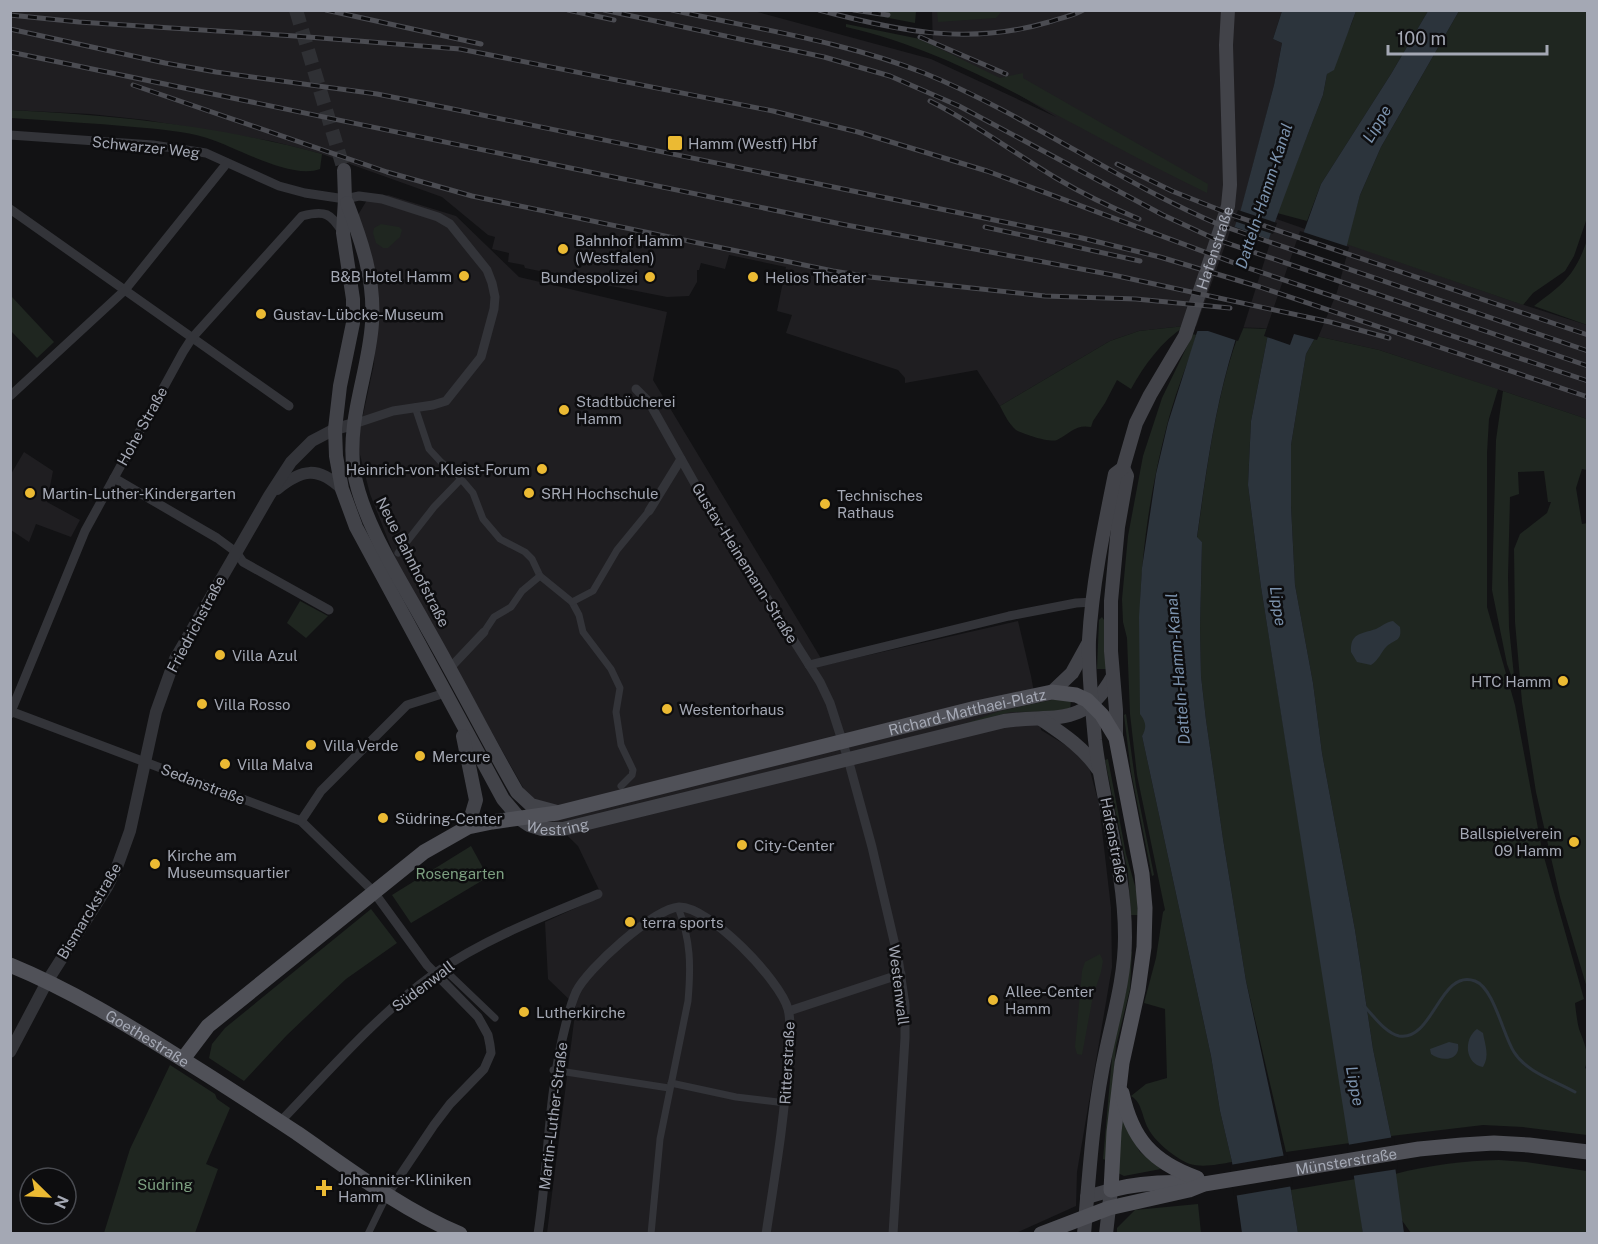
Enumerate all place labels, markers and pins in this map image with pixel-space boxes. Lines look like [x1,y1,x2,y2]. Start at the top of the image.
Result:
marker: Hamm (Westf) Hbf [666,134,684,152]
place label: Hamm (Westf) Hbf [688,135,817,152]
place label: Bahnhof Hamm (Westfalen) [575,232,683,266]
marker: Bahnhof Hamm (Westfalen) [556,242,570,256]
place label: B&B Hotel Hamm [330,268,452,285]
marker: B&B Hotel Hamm [457,269,471,283]
place label: Bundespolizei [541,269,638,286]
place label: Helios Theater [765,269,867,286]
marker: Bundespolizei [643,270,657,284]
marker: Helios Theater [746,270,760,284]
place label: Gustav-Lübcke-Museum [273,306,444,323]
marker: Gustav-Lübcke-Museum [254,307,268,321]
place label: Stadtbücherei Hamm [576,393,675,427]
marker: Stadtbücherei Hamm [557,403,571,417]
place label: Heinrich-von-Kleist-Forum [346,461,530,478]
marker: Heinrich-von-Kleist-Forum [535,462,549,476]
place label: Martin-Luther-Kindergarten [42,485,236,502]
place label: SRH Hochschule [541,485,659,502]
marker: Martin-Luther-Kindergarten [23,486,37,500]
marker: SRH Hochschule [522,486,536,500]
place label: Technisches Rathaus [837,487,923,521]
marker: Technisches Rathaus [818,497,832,511]
place label: Villa Azul [232,647,298,664]
marker: Villa Azul [213,648,227,662]
place label: HTC Hamm [1471,673,1551,690]
marker: HTC Hamm [1556,674,1570,688]
place label: Villa Rosso [214,696,291,713]
marker: Villa Rosso [195,697,209,711]
place label: Westentorhaus [679,701,784,718]
marker: Westentorhaus [660,702,674,716]
place label: Villa Verde [323,737,398,754]
marker: Villa Verde [304,738,318,752]
place label: Mercure [432,748,491,765]
marker: Mercure [413,749,427,763]
place label: Villa Malva [237,756,313,773]
marker: Villa Malva [218,757,232,771]
place label: Südring-Center [395,810,503,827]
marker: Südring-Center [376,811,390,825]
place label: Ballspielverein 09 Hamm [1459,825,1562,859]
marker: Ballspielverein 09 Hamm [1567,835,1581,849]
place label: City-Center [754,837,835,854]
marker: City-Center [735,838,749,852]
place label: Kirche am Museumsquartier [167,847,290,881]
marker: Kirche am Museumsquartier [148,857,162,871]
place label: terra sports [642,914,724,931]
marker: terra sports [623,915,637,929]
place label: Allee-Center Hamm [1005,983,1094,1017]
marker: Allee-Center Hamm [986,993,1000,1007]
place label: Lutherkirche [536,1004,625,1021]
marker: Lutherkirche [517,1005,531,1019]
place label: Johanniter-Kliniken Hamm [338,1171,471,1205]
marker: Johanniter-Kliniken Hamm [315,1179,333,1197]

